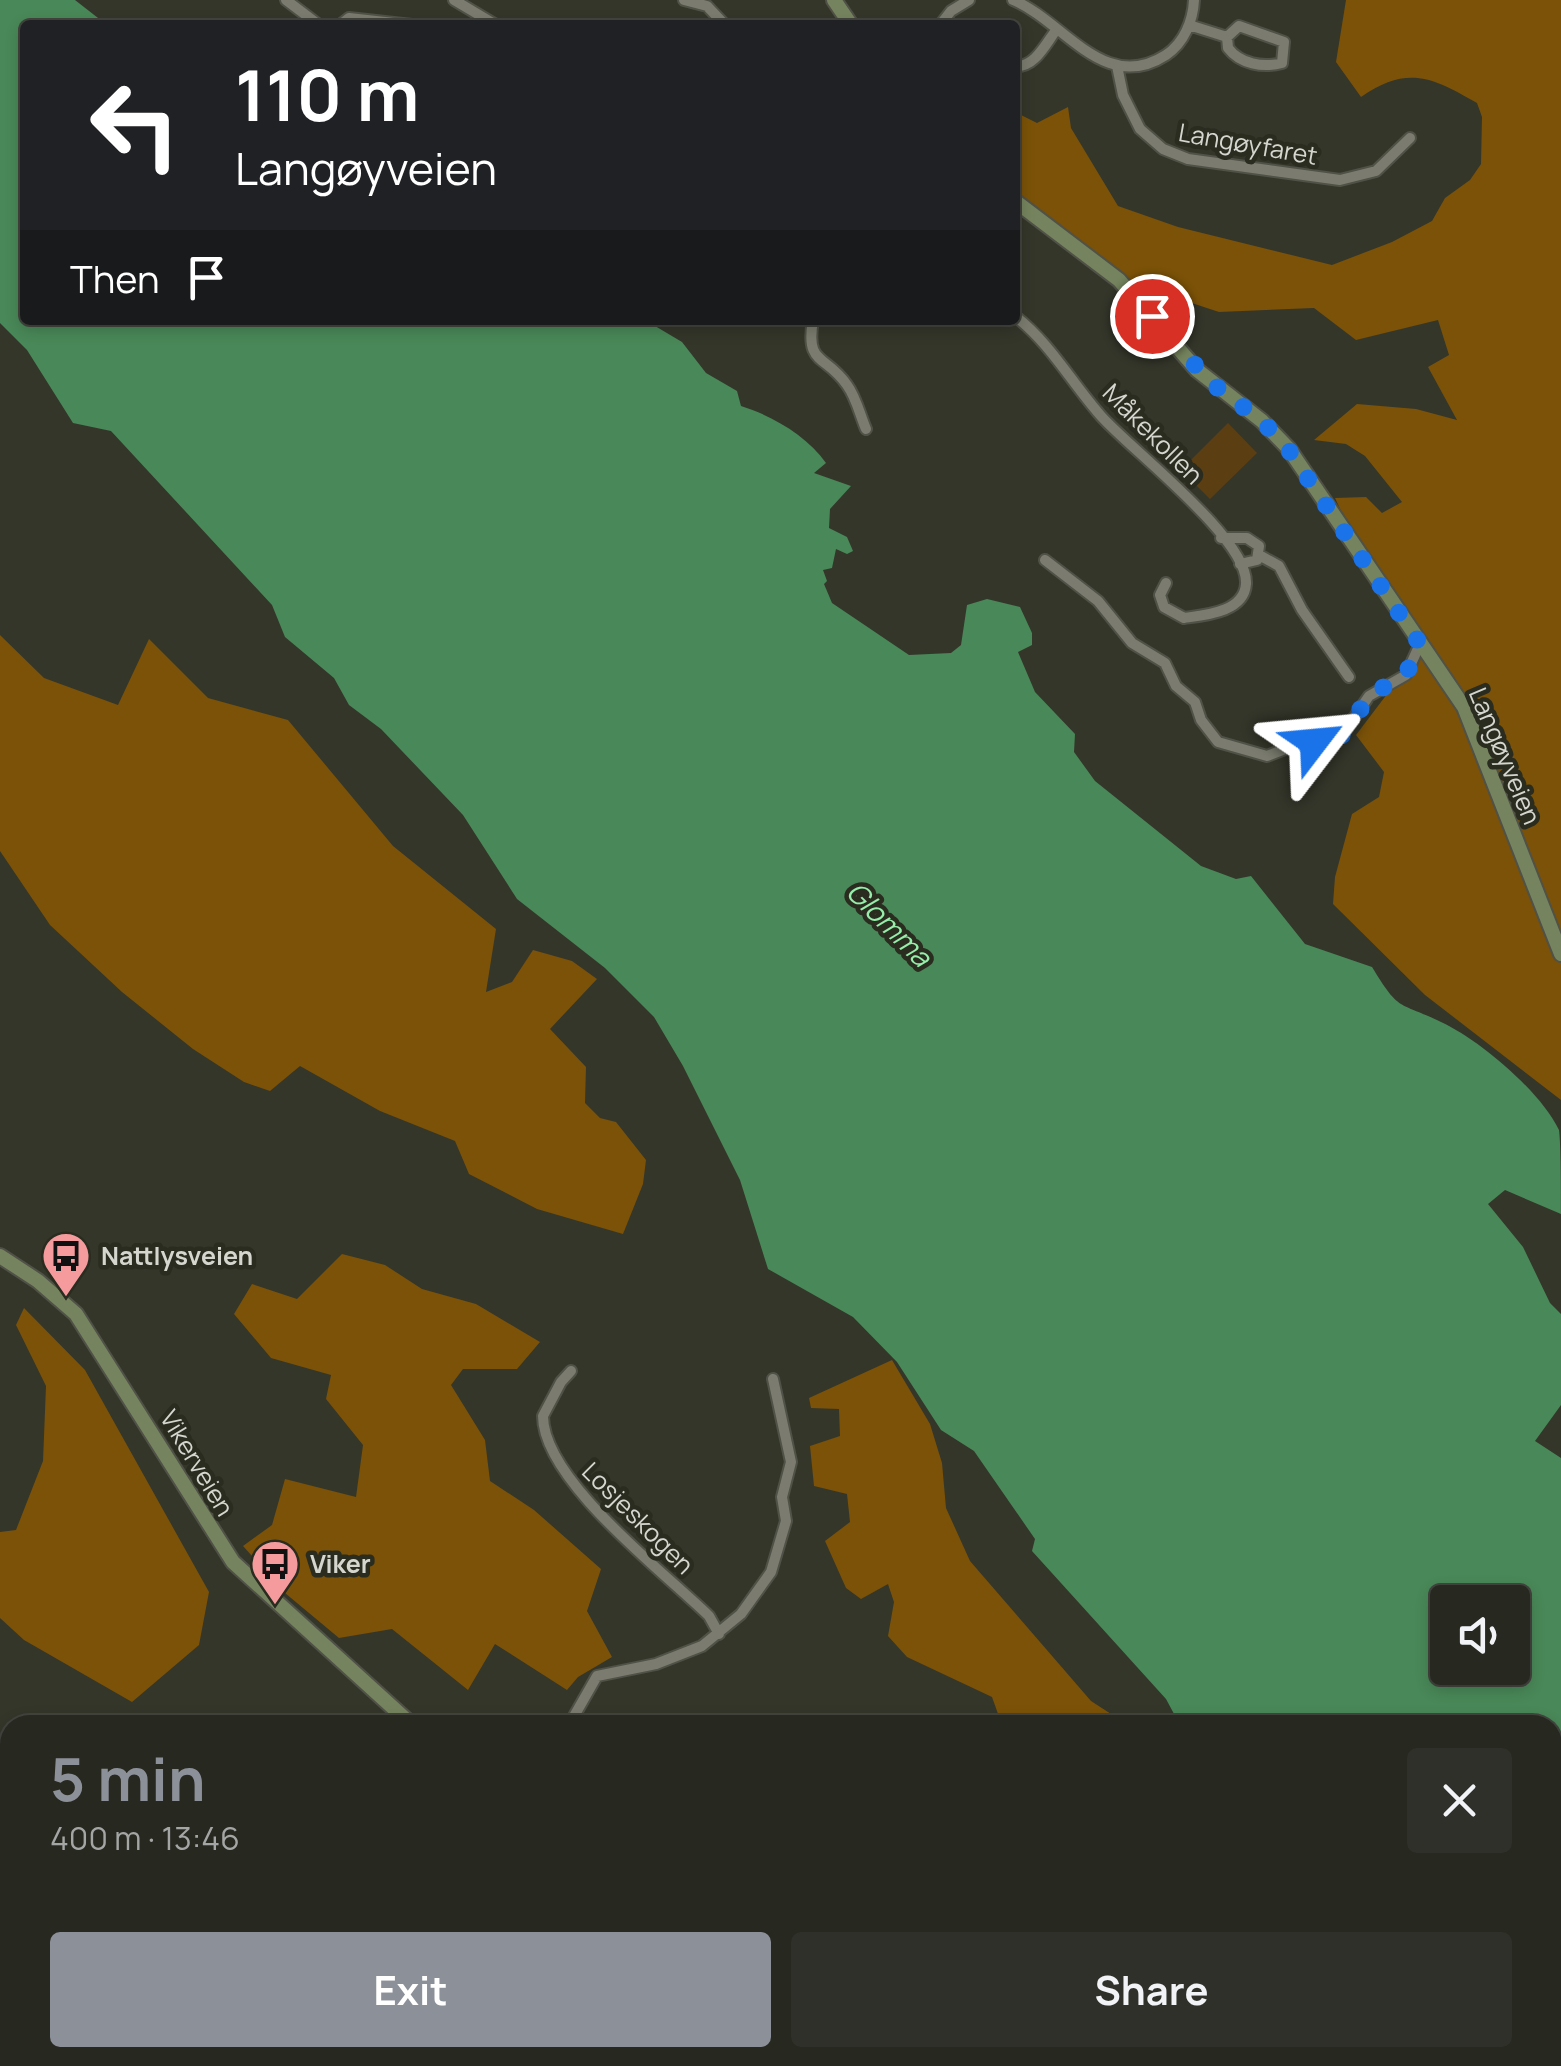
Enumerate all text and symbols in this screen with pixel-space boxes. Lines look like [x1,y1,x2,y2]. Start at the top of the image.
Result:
text: 110 m [235,46,419,142]
icon: left [70,60,200,190]
street label: Langøyfaret [1176,114,1320,173]
text: Langøyveien [235,137,497,199]
icon: arrive [179,250,234,305]
text: Then [70,252,159,304]
pin [1110,274,1195,359]
icon: arrive [1125,289,1180,344]
street label: Måkekollen [1095,376,1211,492]
street label: Langøyveien [1461,682,1550,830]
position arrow [1262,690,1366,794]
water label: Glomma [839,872,942,975]
bus stop icon: Nattlysveien [40,1230,92,1298]
place label: Nattlysveien [101,1238,253,1273]
street label: Vikerveien [152,1403,243,1522]
street label: Losjeskogen [575,1454,702,1581]
bus stop icon: Viker [249,1538,301,1606]
place label: Viker [310,1546,371,1581]
map controls [1430,1585,1530,1685]
button: sound [1430,1585,1530,1685]
text: 5 min [50,1737,205,1819]
button: close [1407,1748,1512,1853]
text: 400 m · 13:46 [50,1816,240,1860]
button: Exit [50,1932,771,2047]
button: Share [791,1932,1512,2047]

